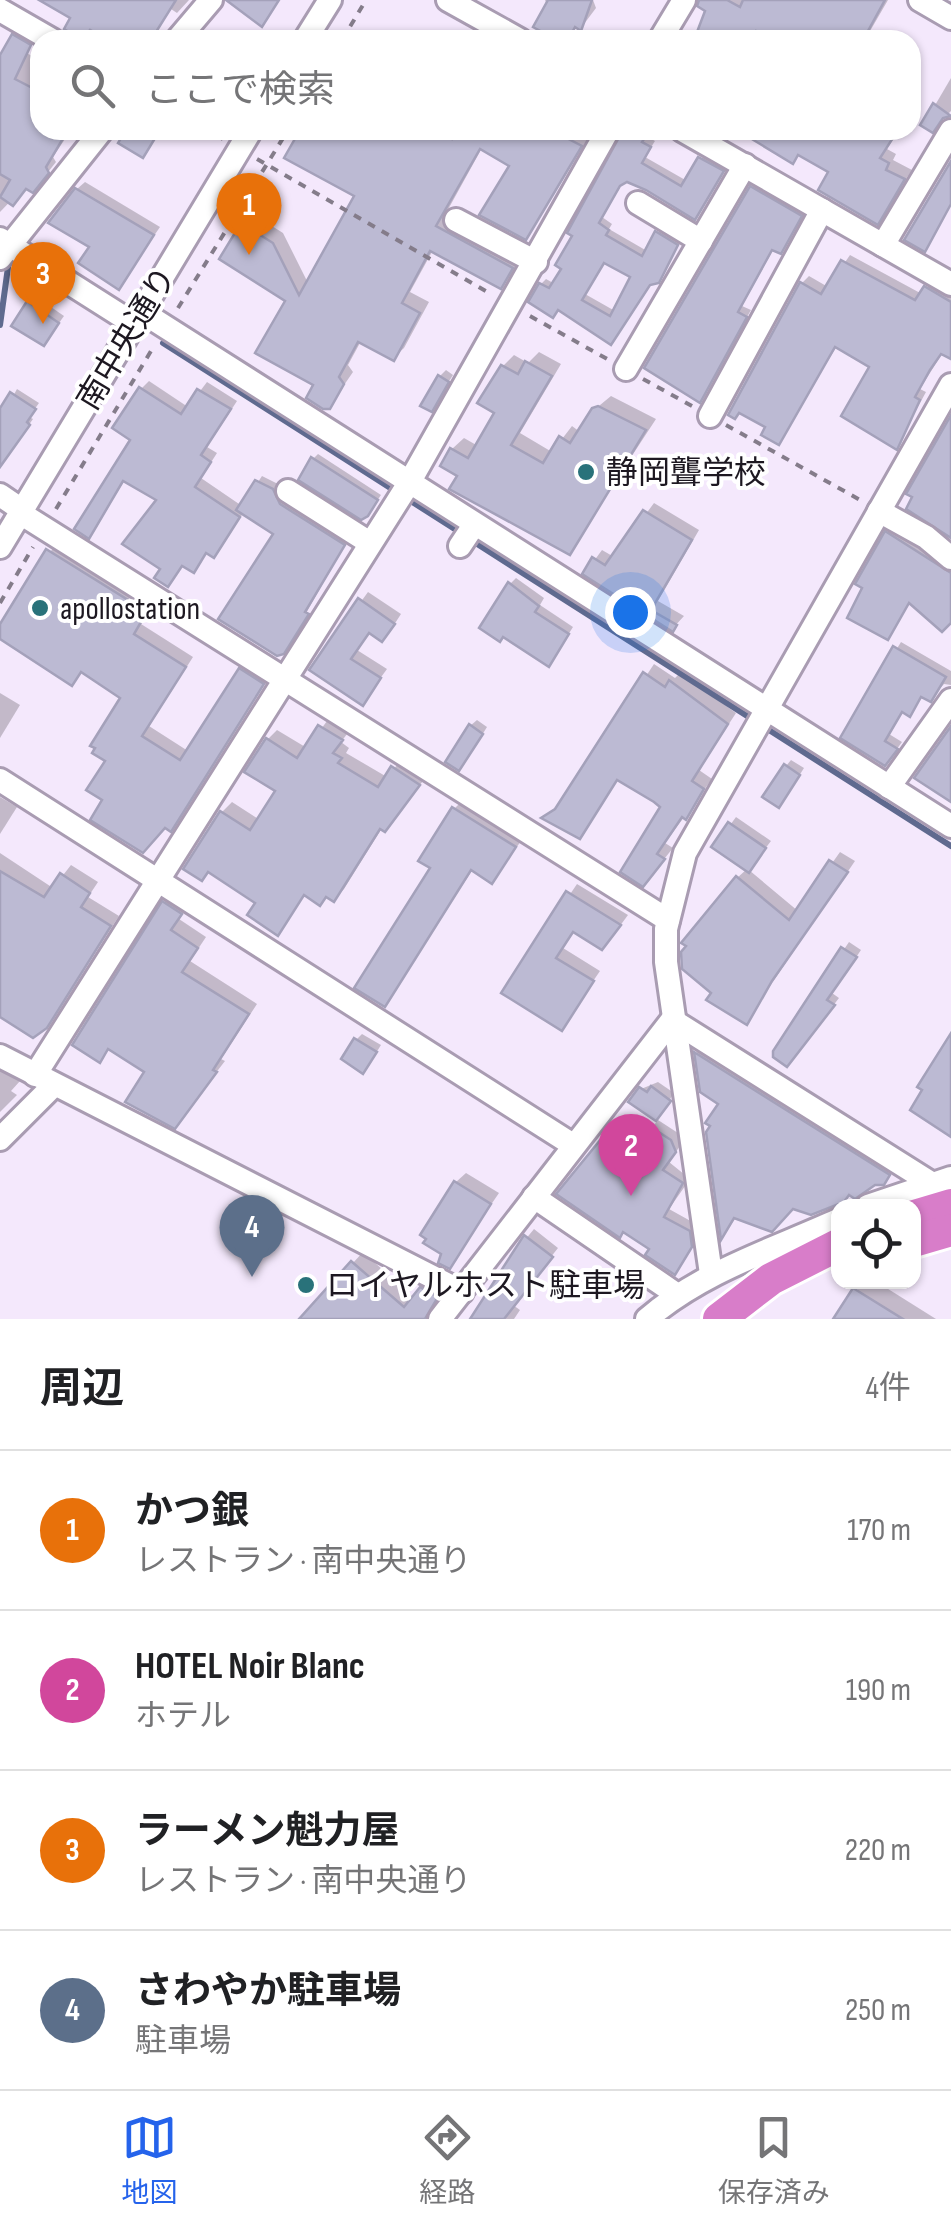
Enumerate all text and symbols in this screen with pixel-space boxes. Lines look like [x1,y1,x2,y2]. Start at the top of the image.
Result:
search box [30,30,921,140]
icon: search [65,58,120,113]
text: ここで検索 [145,68,335,113]
pin: 1 [216,172,282,255]
pin: 3 [10,242,76,324]
street label: 南中央通り [69,260,185,417]
place label: 静岡聾学校 [606,454,766,493]
marker: 静岡聾学校 [575,461,597,483]
your location [605,587,656,638]
place label: apollostation [60,590,200,629]
marker: apollostation [29,597,51,619]
pin: 2 [598,1114,664,1196]
pin: 4 [220,1194,284,1277]
map controls [831,1199,921,1289]
button: locate [831,1199,921,1289]
place label: ロイヤルホスト駐車場 [326,1267,645,1306]
marker: ロイヤルホスト駐車場 [295,1274,317,1296]
text: 周辺 [40,1364,124,1415]
text: 4件 [866,1369,911,1408]
text: かつ銀 [135,1489,249,1534]
text: 1 [66,1511,79,1550]
text: 170 m [847,1511,911,1550]
text: レストラン · 南中央通り [135,1542,472,1581]
text: HOTEL Noir Blanc [135,1644,365,1689]
text: 2 [65,1671,80,1710]
text: 190 m [846,1671,911,1710]
text: ホテル [135,1697,231,1736]
text: ラーメン魁力屋 [135,1809,399,1854]
text: 3 [65,1831,80,1870]
text: 220 m [845,1831,911,1870]
text: レストラン · 南中央通り [135,1862,472,1901]
text: さわやか駐車場 [135,1969,401,2014]
text: 4 [65,1991,80,2030]
text: 250 m [845,1991,911,2030]
text: 駐車場 [135,2022,231,2061]
tab: 地図 [121,2110,177,2210]
tab: 経路 [419,2110,476,2210]
tab: 保存済み [718,2110,830,2210]

